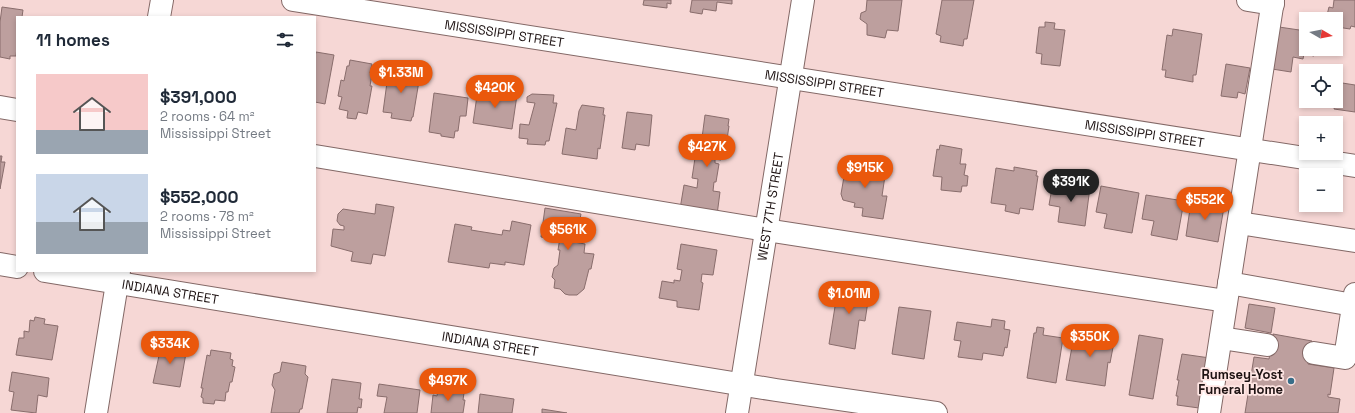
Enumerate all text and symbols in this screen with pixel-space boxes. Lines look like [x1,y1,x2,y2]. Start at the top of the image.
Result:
north arrow [1299,12,1343,56]
map controls [1299,12,1343,212]
street label: MISSISSIPPI STREET [443,15,566,51]
text: 11 homes [36,29,110,51]
icon: filters [274,29,296,51]
pin: $1.33M [368,60,434,94]
text: $1.33M [379,64,423,81]
button: locate [1299,64,1343,108]
street label: MISSISSIPPI STREET [764,65,886,101]
pin: $420K [467,75,523,109]
text: $420K [475,79,515,96]
text: $391,000 [160,86,237,108]
icon: home [68,90,116,138]
text: 2 rooms · 64 m² [160,108,254,125]
street label: MISSISSIPPI STREET [1084,115,1206,151]
button: + [1299,116,1343,160]
text: Mississippi Street [160,125,271,142]
pin: $427K [679,134,735,168]
text: $427K [687,138,727,155]
street label: WEST 7TH STREET [753,151,787,262]
pin: $915K [837,155,893,189]
text: $915K [846,159,884,176]
button: − [1299,168,1343,212]
pin: $391K [1043,169,1099,203]
text: $391K [1052,173,1090,190]
text: $552,000 [160,186,239,208]
pin: $552K [1177,187,1233,221]
icon: home [68,190,116,238]
text: $552K [1185,191,1225,208]
text: 2 rooms · 78 m² [160,208,254,225]
pin: $561K [540,217,596,251]
text: $561K [549,221,587,238]
text: Mississippi Street [160,225,271,242]
street label: INDIANA STREET [121,275,220,308]
pin: $1.01M [816,281,882,315]
text: $1.01M [827,285,871,302]
pin: $350K [1062,324,1118,358]
street label: INDIANA STREET [441,327,540,360]
text: $350K [1070,328,1110,345]
pin: $334K [142,331,198,365]
text: $334K [150,335,190,352]
place label: Rumsey-Yost Funeral Home [1198,366,1283,398]
pin: $497K [420,368,476,402]
text: $497K [428,372,468,389]
marker: Rumsey-Yost Funeral Home [1286,376,1296,386]

